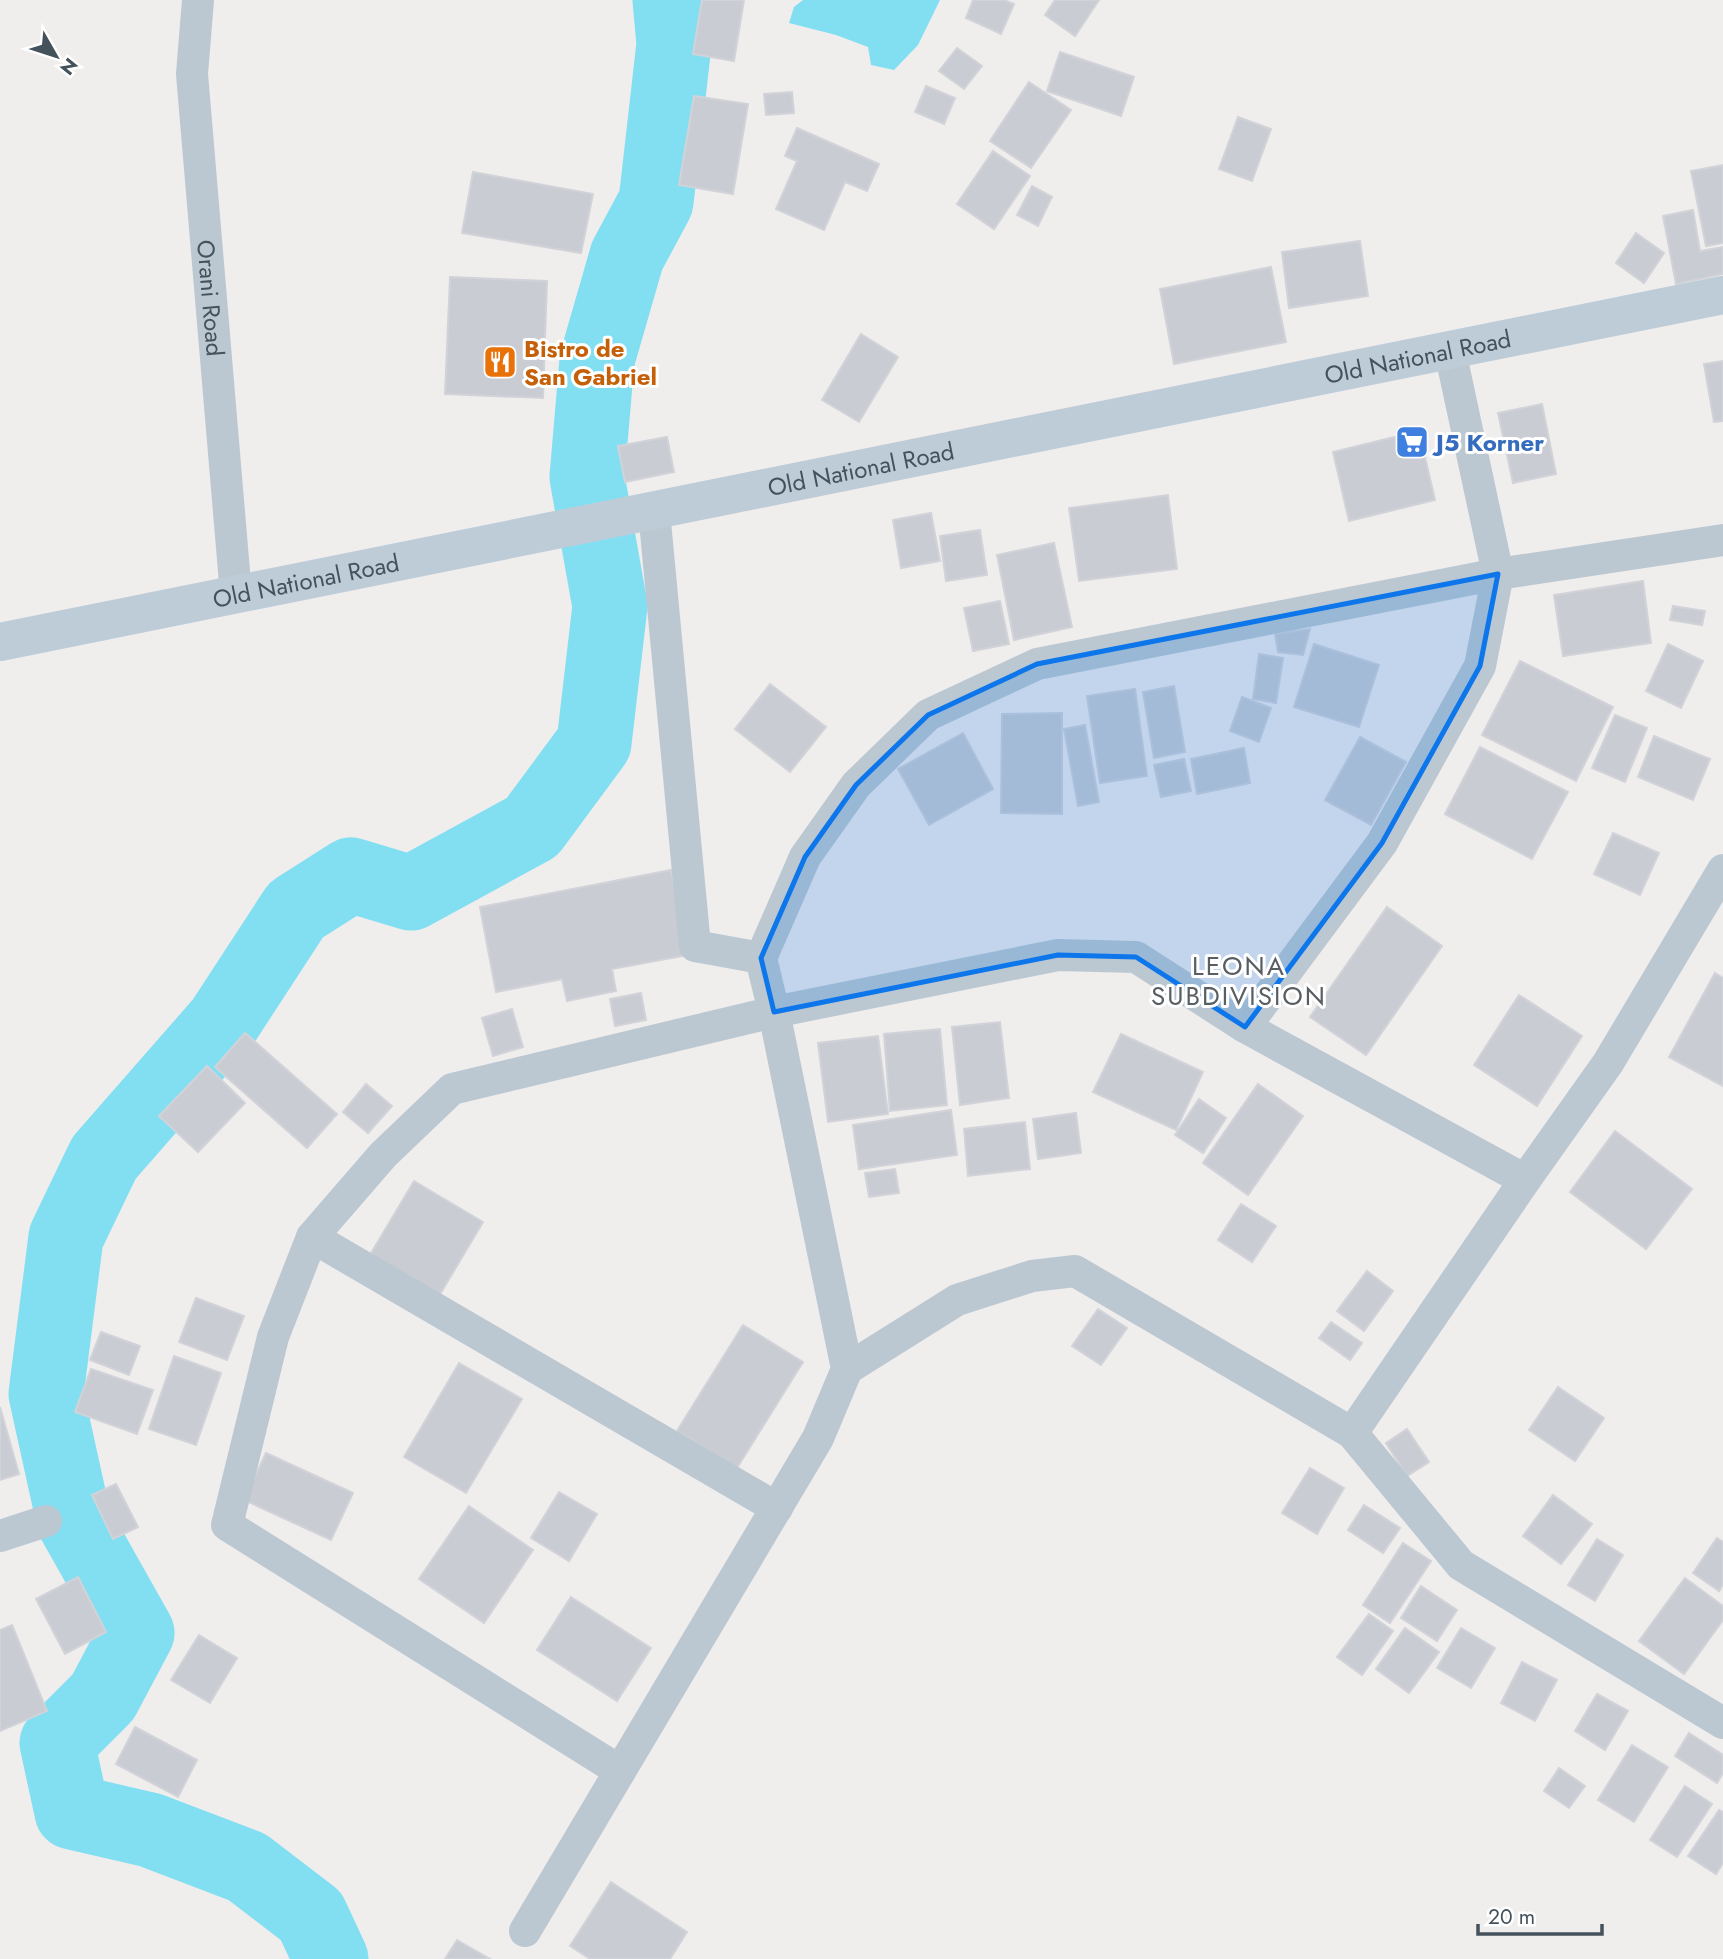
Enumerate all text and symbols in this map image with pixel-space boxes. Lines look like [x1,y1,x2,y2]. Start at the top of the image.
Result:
north arrow [21,21,91,91]
text: N [54,52,84,81]
street label: Orani Road [189,238,233,358]
street label: Old National Road [1321,321,1514,392]
place label: Bistro de San Gabriel [524,331,657,394]
restaurant icon: Bistro de San Gabriel [481,343,519,381]
supermarket icon: J5 Korner [1393,423,1431,461]
place label: J5 Korner [1432,425,1544,460]
street label: Old National Road [764,433,957,505]
street label: Old National Road [210,545,402,616]
district label: LEONA SUBDIVISION [1151,947,1327,1015]
scale bar [1478,1892,1602,1936]
text: 20 m [1488,1902,1535,1932]

